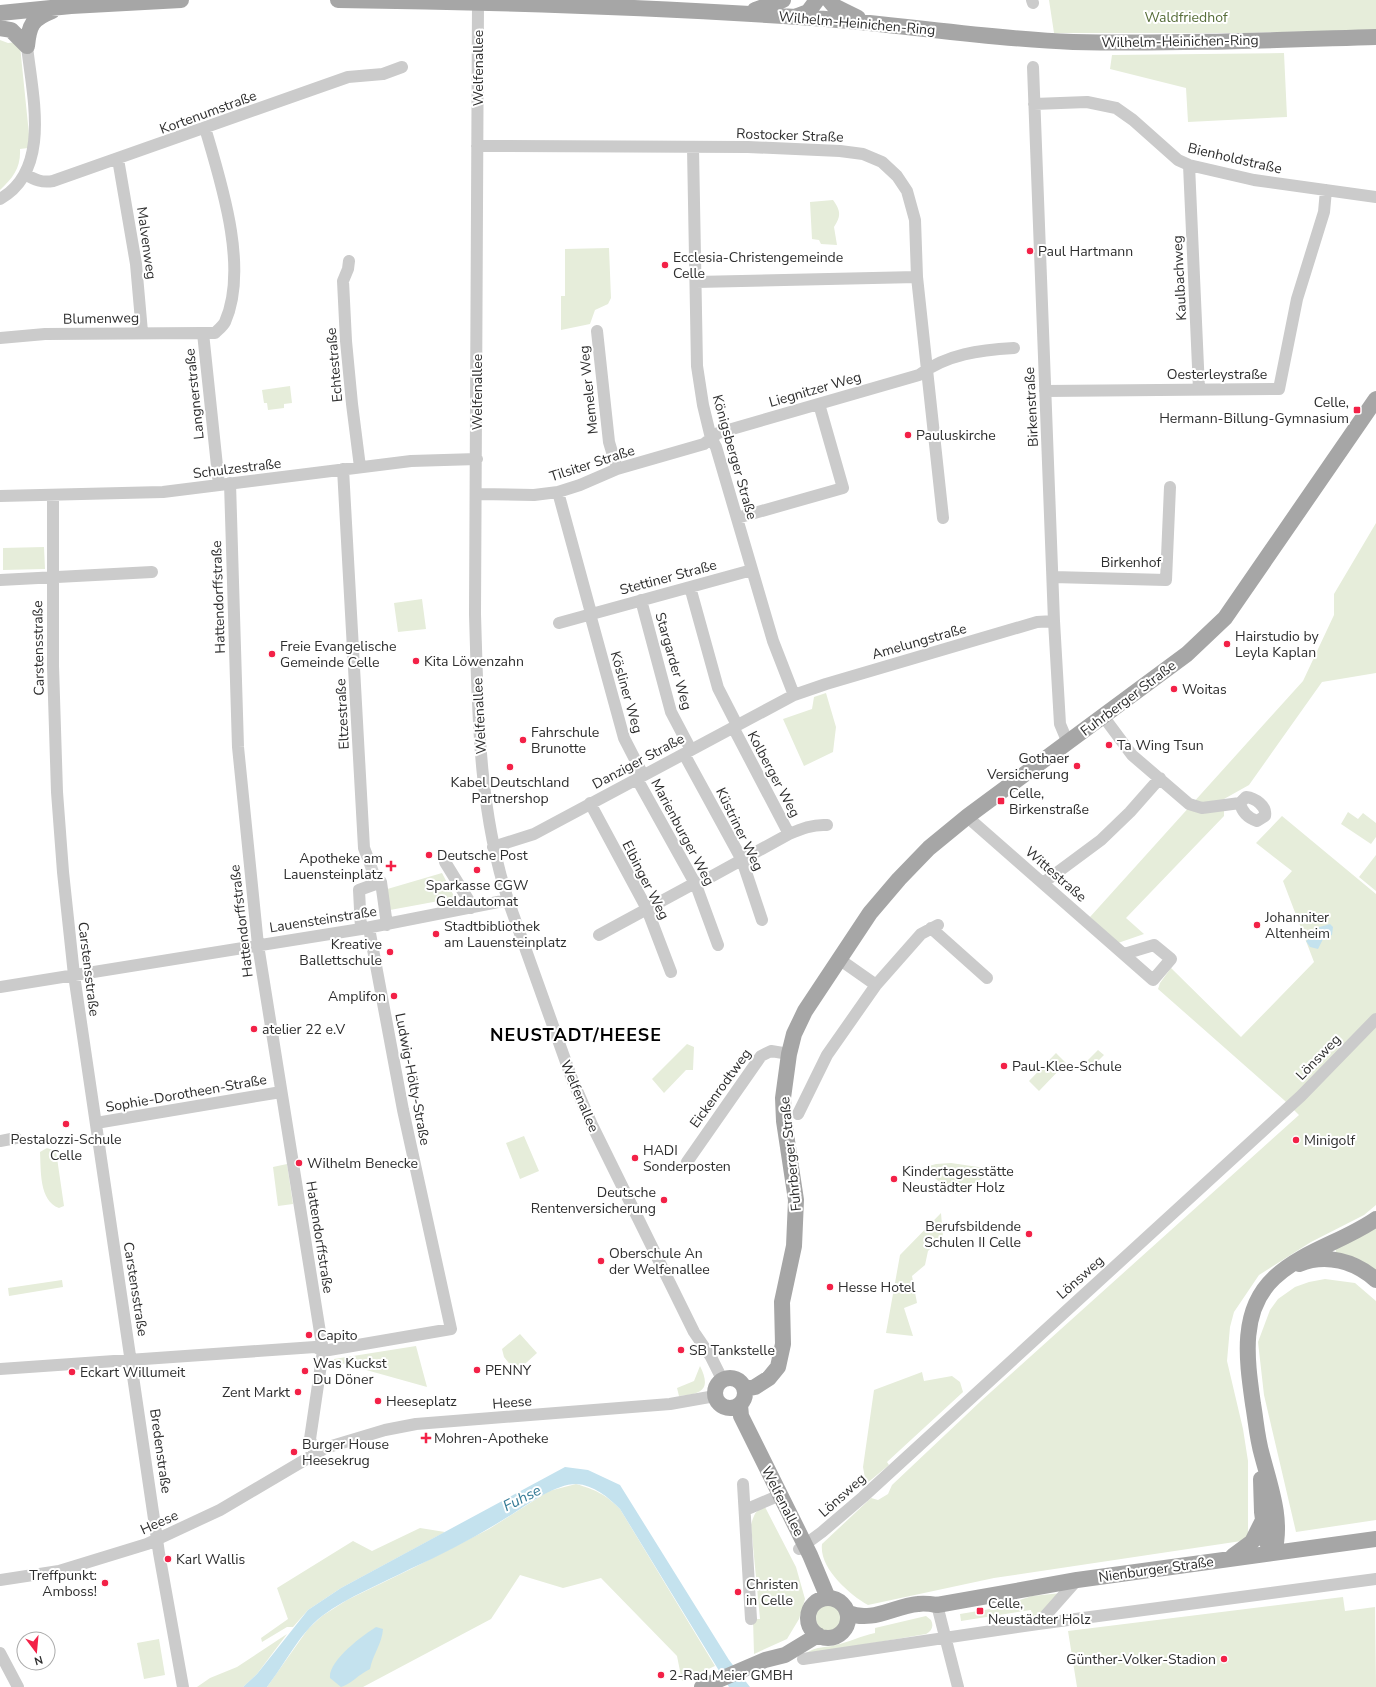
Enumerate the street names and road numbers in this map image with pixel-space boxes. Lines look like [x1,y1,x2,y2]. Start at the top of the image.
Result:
street label: Wilhelm-Heinichen-Ring [778,7,936,40]
street label: Welfenallee [469,30,488,106]
street label: Wilhelm-Heinichen-Ring [1101,31,1259,52]
street label: Kortenumstraße [157,86,259,139]
street label: Rostocker Straße [736,124,844,147]
street label: Bienholdstraße [1186,138,1284,179]
street label: Malvenweg [132,206,161,281]
street label: Kaulbachweg [1168,235,1191,321]
street label: Blumenweg [63,308,139,329]
street label: Echtestraße [322,327,347,403]
street label: Memeler Weg [574,345,603,435]
street label: Langnerstraße [180,347,209,440]
street label: Welfenallee [468,354,487,430]
street label: Oesterleystraße [1167,365,1267,384]
street label: Liegnitzer Weg [767,367,864,412]
street label: Birkenstraße [1020,367,1043,447]
street label: Königsberger Straße [708,392,761,522]
street label: Tilsiter Straße [547,441,637,486]
street label: Schulzestraße [192,454,282,483]
street label: Hattendorffstraße [207,540,230,654]
street label: Birkenhof [1101,553,1161,572]
street label: Stettiner Straße [618,555,719,600]
street label: Carstensstraße [28,600,49,696]
street label: Stargarder Weg [650,610,697,712]
street label: Amelungstraße [870,619,969,664]
street label: Kösliner Weg [606,649,647,735]
street label: Fuhrberger Straße [1077,656,1180,741]
street label: Welfenallee [468,677,491,755]
street label: Eltzestraße [331,678,354,750]
street label: Kolberger Weg [743,728,804,821]
street label: Danziger Straße [589,729,688,794]
street label: Marienburger Weg [646,775,719,889]
street label: Küstriner Weg [711,784,768,874]
street label: Elbinger Weg [618,838,674,923]
street label: Wittestraße [1021,842,1090,906]
street label: Hattendorffstraße [225,864,258,978]
street label: Lauensteinstraße [268,902,378,937]
street label: Carstensstraße [73,921,104,1017]
street label: Ludwig-Hölty-Straße [390,1011,435,1147]
street label: Lönsweg [1292,1030,1345,1085]
street label: Eickenrodtweg [685,1045,756,1132]
street label: Welfenallee [556,1057,603,1135]
street label: Sophie-Dorotheen-Straße [104,1070,268,1117]
street label: Fuhrberger Straße [775,1096,806,1212]
street label: Hattendorffstraße [301,1180,338,1295]
street label: Carstensstraße [119,1241,152,1338]
street label: Lönsweg [1053,1251,1108,1304]
street label: Heese [491,1391,533,1414]
street label: Bredenstraße [145,1407,176,1495]
street label: Welfenallee [757,1463,808,1540]
street label: Lönsweg [815,1469,870,1522]
street label: Heese [137,1506,181,1539]
street label: Nienburger Straße [1097,1552,1215,1587]

